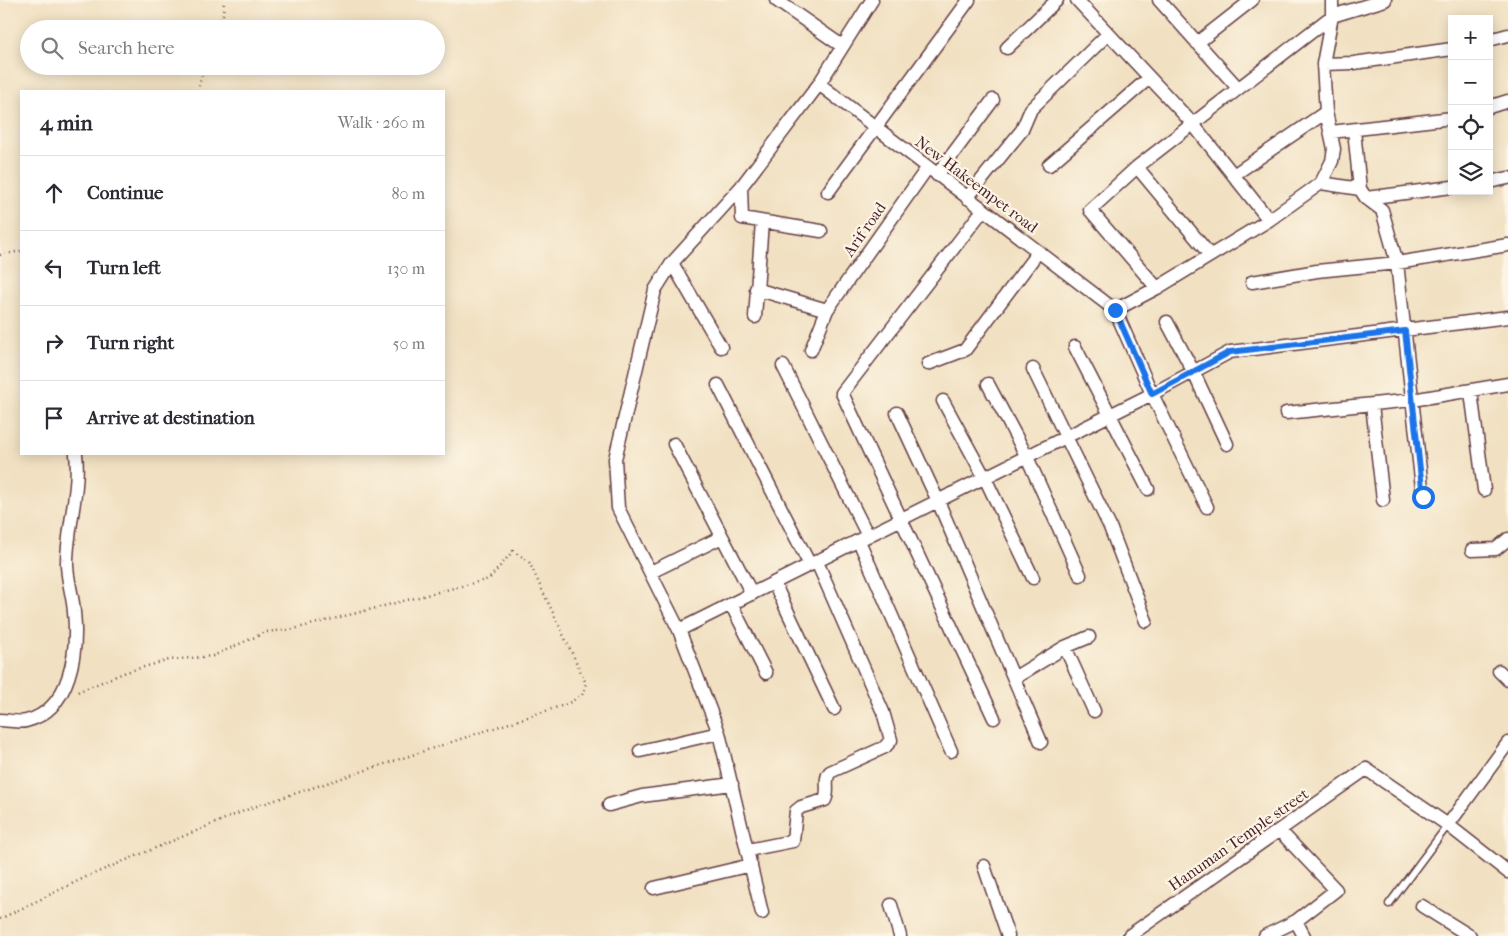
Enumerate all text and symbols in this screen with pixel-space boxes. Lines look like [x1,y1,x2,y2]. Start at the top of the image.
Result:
map controls [1448,15,1493,195]
button: + [1448,15,1493,60]
search box [20,20,445,75]
icon: search [38,34,66,62]
text: Search here [78,37,174,59]
button: − [1448,60,1493,105]
button: locate [1448,105,1493,150]
text: 4 min [40,111,93,135]
text: Walk · 260 m [338,113,425,132]
street label: New Hakeempet road [912,132,1042,237]
button: layers [1448,150,1493,195]
icon: ahead [40,179,68,207]
text: Continue [87,182,163,204]
text: 80 m [391,184,425,203]
street label: Arif road [838,198,890,261]
icon: left [40,254,68,282]
text: Turn left [87,257,161,279]
text: 130 m [387,259,425,278]
route end [1104,299,1127,322]
icon: right [40,329,68,357]
text: Turn right [87,332,174,354]
text: 50 m [393,334,425,353]
icon: arrive [40,404,68,432]
text: Arrive at destination [87,407,255,429]
route start [1412,486,1435,509]
street label: Hanuman Temple street [1165,784,1312,895]

